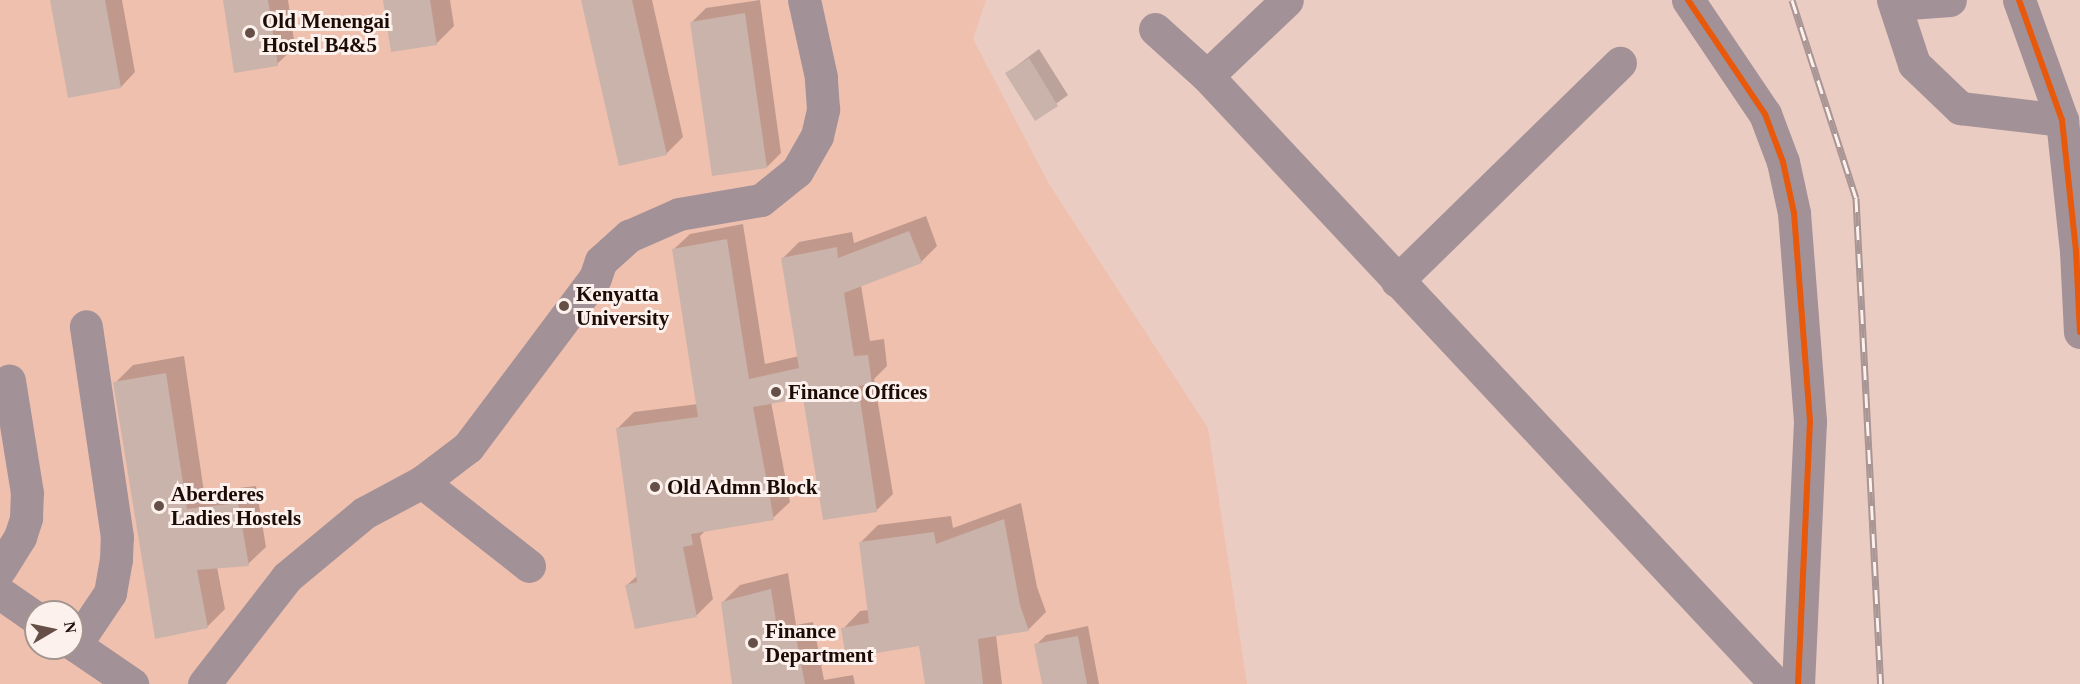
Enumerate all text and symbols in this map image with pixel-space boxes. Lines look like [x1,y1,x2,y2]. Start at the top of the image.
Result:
place label: Old Menengai Hostel B4&5 [262,8,390,58]
marker: Old Menengai Hostel B4&5 [243,26,257,40]
place label: Kenyatta University [576,281,669,331]
marker: Kenyatta University [557,299,571,313]
place label: Finance Offices [788,379,927,405]
marker: Finance Offices [769,385,783,399]
place label: Old Admn Block [667,474,819,500]
marker: Old Admn Block [648,480,662,494]
place label: Aberderes Ladies Hostels [171,481,301,531]
marker: Aberderes Ladies Hostels [152,499,166,513]
north arrow [24,600,84,660]
place label: Finance Department [765,618,873,668]
text: N [61,620,80,634]
marker: Finance Department [746,636,760,650]

